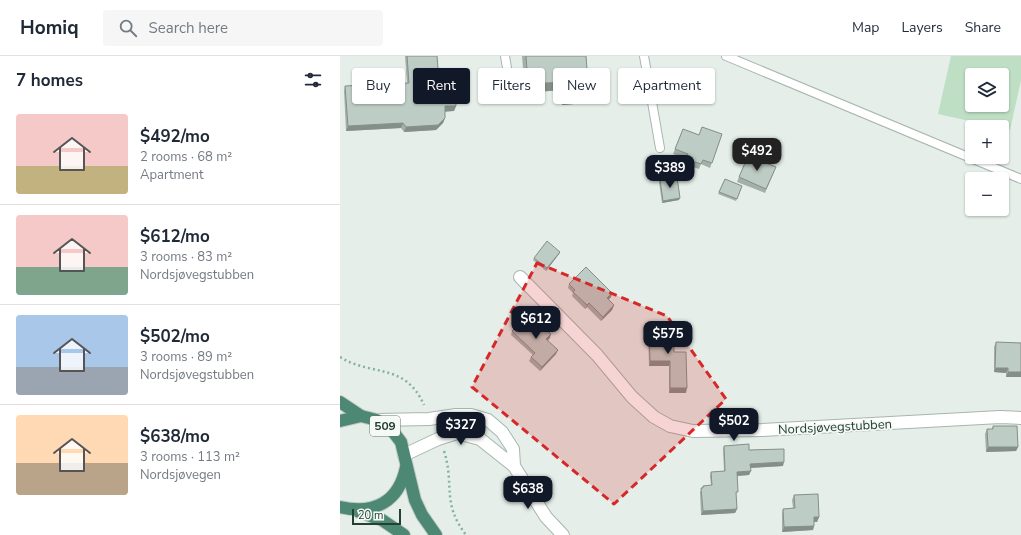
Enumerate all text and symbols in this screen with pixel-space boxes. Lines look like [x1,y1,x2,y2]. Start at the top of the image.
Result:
search box [103,10,383,46]
text: Homiq [20,15,79,41]
icon: search [117,17,139,39]
text: Search here [149,18,228,38]
text: Map [852,18,879,37]
text: Layers [901,18,943,37]
text: Share [965,18,1001,37]
chip: Buy [352,68,405,104]
chip: Rent [413,68,470,104]
chip: Filters [478,68,545,104]
chip: New [553,68,610,104]
chip: Apartment [618,68,715,104]
map controls [965,68,1009,216]
button: layers [965,68,1009,112]
text: 7 homes [16,69,83,92]
icon: filters [302,69,324,91]
button: + [965,120,1009,164]
text: $492/mo [140,125,210,148]
icon: home [48,130,96,178]
pin: $492 [733,138,781,172]
text: $492 [741,142,773,160]
text: 2 rooms · 68 m² [140,148,232,166]
pin: $389 [646,155,694,189]
text: $389 [654,159,686,177]
text: Apartment [140,166,203,184]
button: − [965,172,1009,216]
text: $612/mo [140,225,210,248]
icon: home [48,231,96,279]
text: 3 rooms · 83 m² [140,248,232,266]
text: Nordsjøvegstubben [140,266,254,284]
pin: $612 [512,306,560,340]
text: $612 [520,310,552,328]
pin: $575 [644,321,692,355]
text: $502/mo [140,325,210,348]
text: $575 [652,325,684,343]
icon: home [48,331,96,379]
text: 3 rooms · 89 m² [140,348,232,366]
text: Nordsjøvegstubben [140,366,254,384]
pin: $502 [710,408,758,442]
pin: $327 [437,412,485,446]
text: $502 [718,412,750,430]
street label: Nordsjøvegstubben [778,415,892,439]
road number: 509 [370,416,400,436]
text: $327 [445,416,477,434]
text: $638/mo [140,425,210,448]
icon: home [48,431,96,479]
text: 3 rooms · 113 m² [140,448,240,466]
text: Nordsjøvegen [140,466,221,484]
pin: $638 [504,476,552,510]
text: $638 [512,480,544,498]
scale bar [352,507,401,526]
text: 20 m [358,508,383,523]

